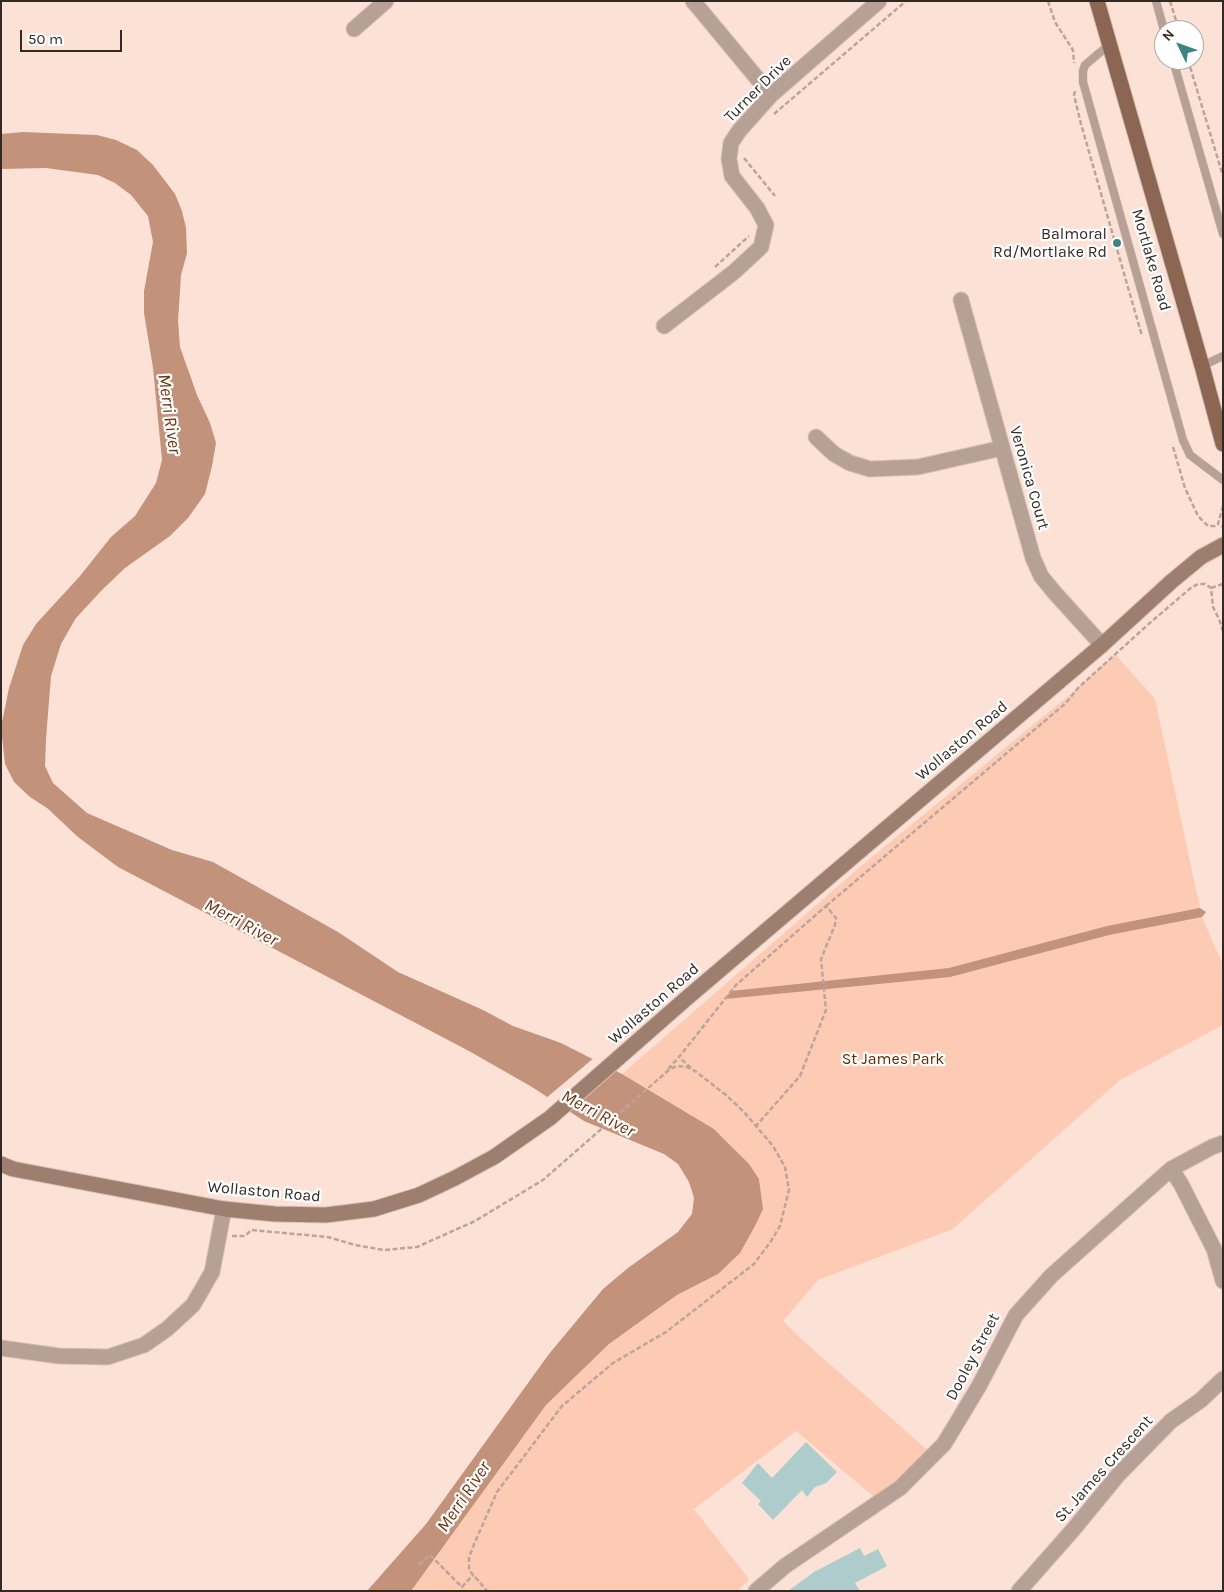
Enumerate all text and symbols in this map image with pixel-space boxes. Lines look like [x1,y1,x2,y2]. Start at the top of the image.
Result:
scale bar [22,20,125,52]
north arrow [1154,20,1204,70]
text: N [1159,26,1178,45]
text: 50 m [28,30,63,48]
street label: Turner Drive [720,51,796,127]
street label: Mortlake Road [1127,207,1175,313]
place label: Balmoral Rd/Mortlake Rd [993,224,1107,262]
marker: Balmoral Rd/Mortlake Rd [1111,237,1123,249]
water label: Merri River [153,373,185,455]
street label: Veronica Court [1005,424,1053,532]
street label: Wollaston Road [912,697,1012,785]
water label: Merri River [200,895,282,951]
street label: Wollaston Road [605,959,703,1049]
park label: St James Park [842,1049,944,1069]
water label: Merri River [557,1086,639,1142]
street label: Wollaston Road [206,1177,322,1207]
street label: Dooley Street [942,1310,1004,1404]
street label: St. James Crescent [1051,1412,1157,1526]
water label: Merri River [433,1458,495,1536]

